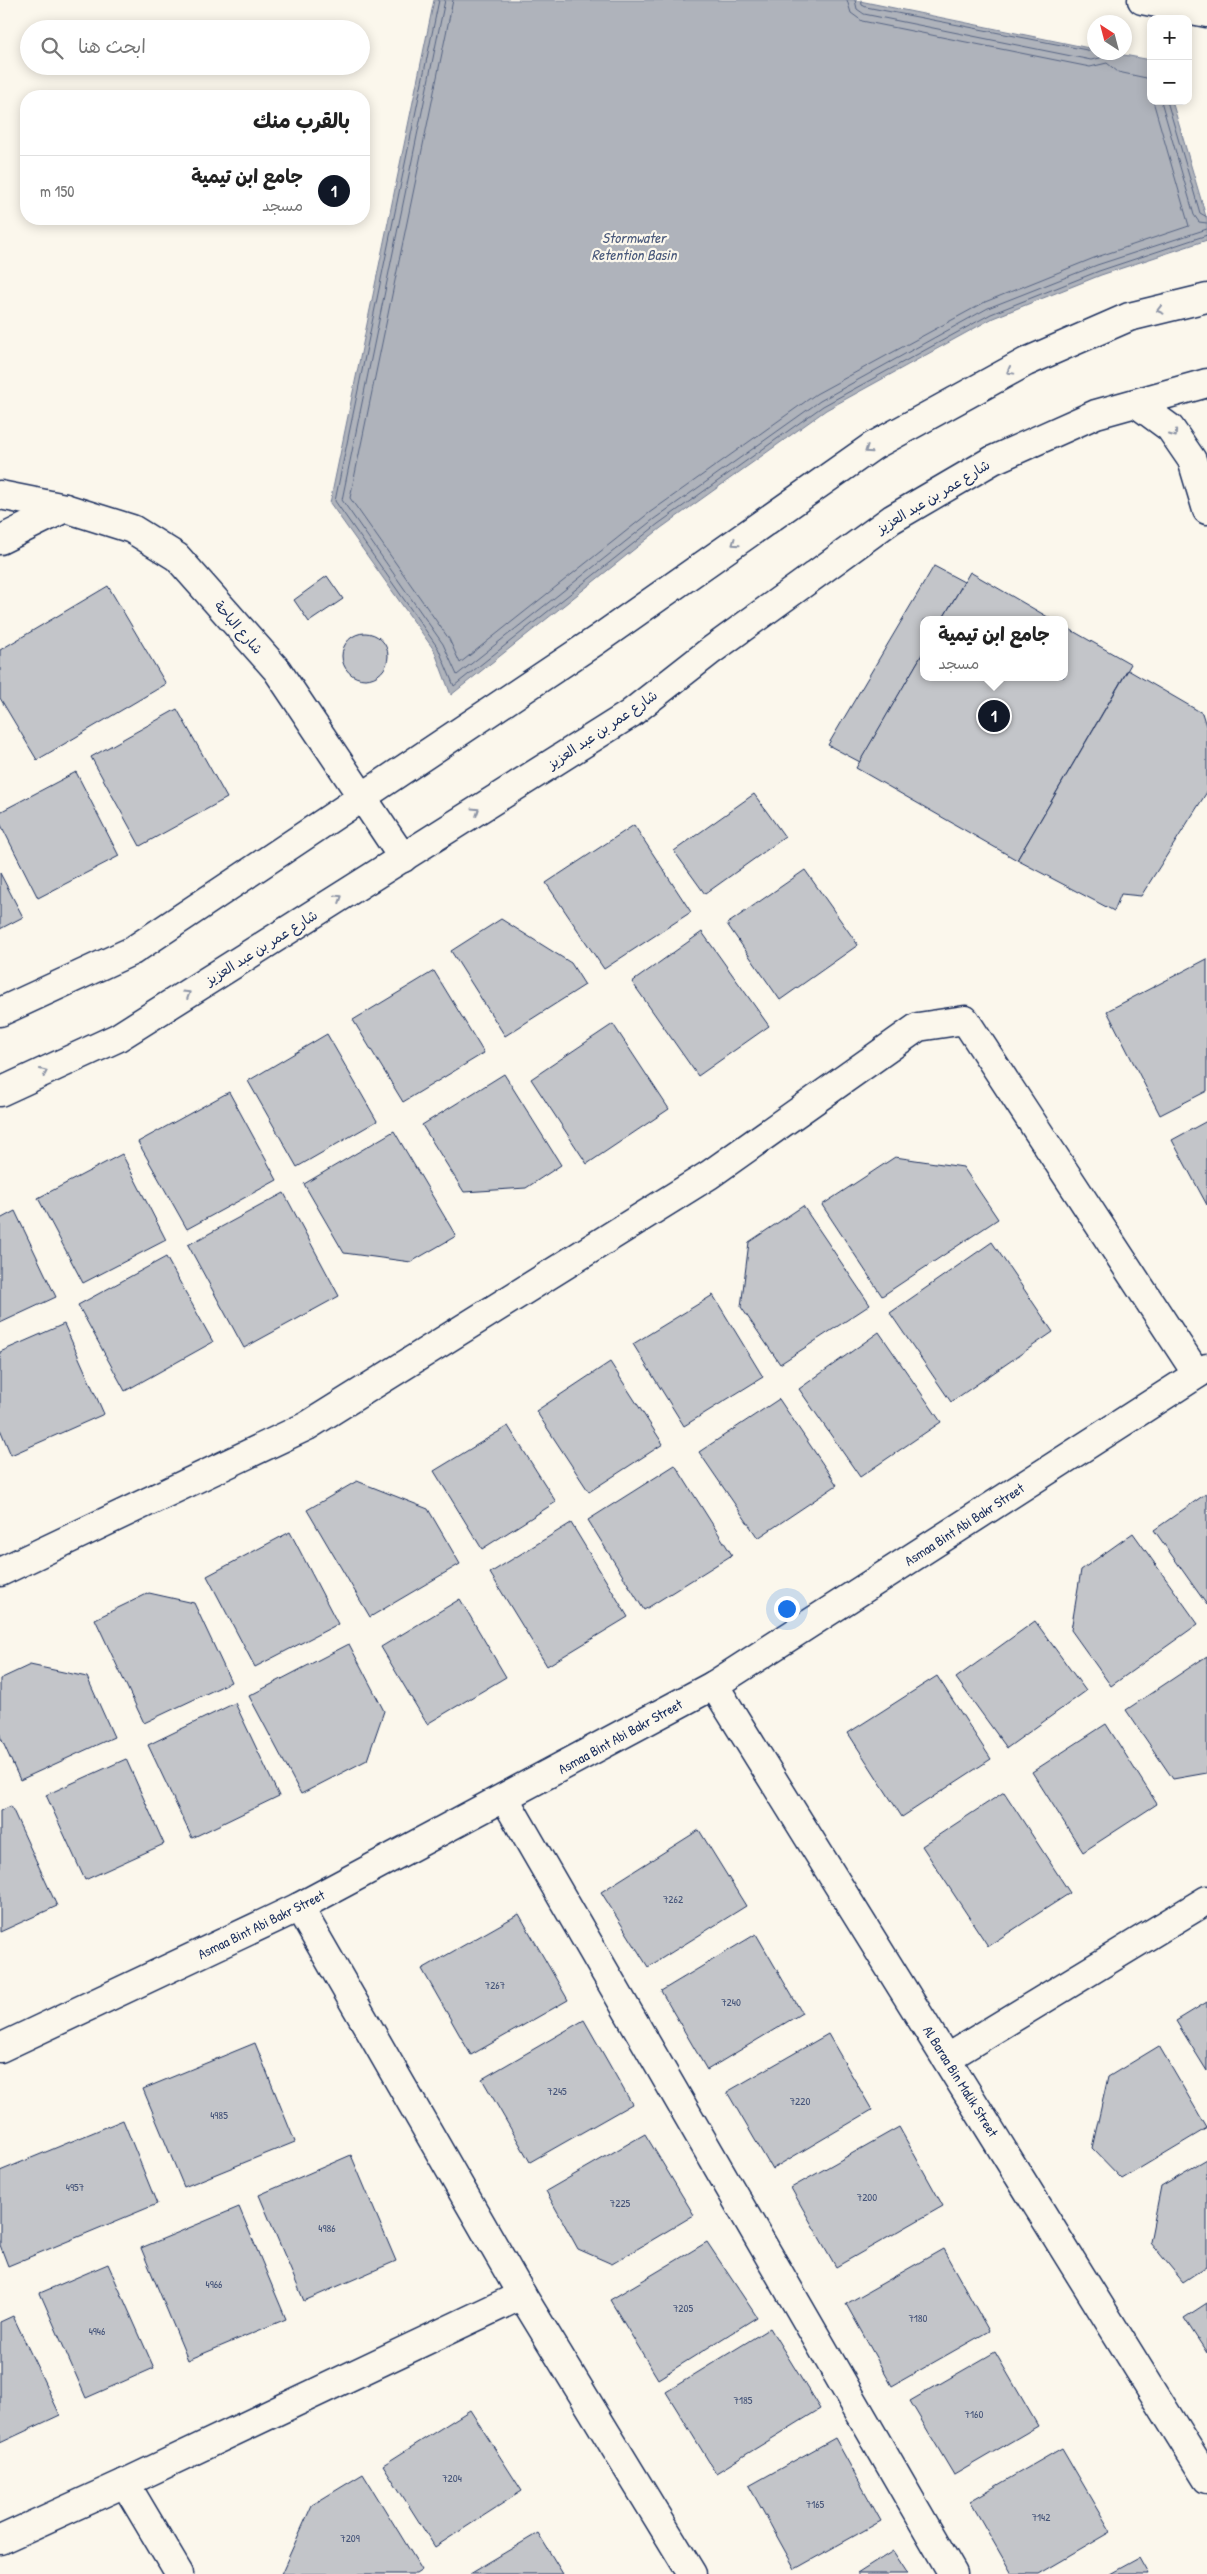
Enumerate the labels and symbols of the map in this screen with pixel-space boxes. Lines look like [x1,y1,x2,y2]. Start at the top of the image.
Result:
north arrow [1087,15,1132,60]
water label: Stormwater Retention Basin [592,227,678,265]
one-way arrow [1156,304,1164,314]
one-way arrow [1006,365,1015,375]
one-way arrow [1168,428,1177,438]
one-way arrow [864,444,874,453]
street label: شارع عمر بن عبد العزيز [872,455,994,539]
one-way arrow [732,538,741,546]
street label: شارع الباحة [210,596,268,659]
street label: شارع عمر بن عبد العزيز [542,685,661,774]
pin: 1 [978,697,1010,735]
one-way arrow [471,808,480,818]
one-way arrow [333,895,343,904]
street label: شارع عمر بن عبد العزيز [200,905,321,991]
one-way arrow [181,991,190,1000]
one-way arrow [39,1067,48,1078]
street label: Asmaa Bint Abi Bakr Street [900,1478,1028,1570]
your location [774,1596,800,1622]
street label: Asmaa Bint Abi Bakr Street [555,1694,686,1778]
street label: Asmaa Bint Abi Bakr Street [194,1885,328,1963]
house number: 7262 [663,1892,683,1906]
house number: 7267 [485,1978,505,1992]
house number: 7240 [721,1995,741,2009]
street label: Al Baraa Bin Malik Street [919,2022,1003,2140]
house number: 7245 [547,2084,567,2098]
house number: 7220 [790,2094,810,2108]
house number: 4985 [210,2108,228,2122]
house number: 4957 [66,2180,84,2194]
house number: 7200 [857,2190,877,2204]
house number: 7225 [610,2196,631,2210]
house number: 4986 [318,2221,336,2235]
house number: 4966 [206,2277,223,2291]
house number: 7205 [673,2301,693,2315]
house number: 7180 [908,2311,928,2325]
house number: 4946 [89,2324,106,2338]
house number: 7185 [734,2393,753,2407]
house number: 7160 [965,2407,983,2421]
house number: 7204 [442,2471,462,2485]
house number: 7165 [806,2497,825,2511]
house number: 7142 [1032,2510,1050,2524]
house number: 7209 [340,2531,360,2545]

